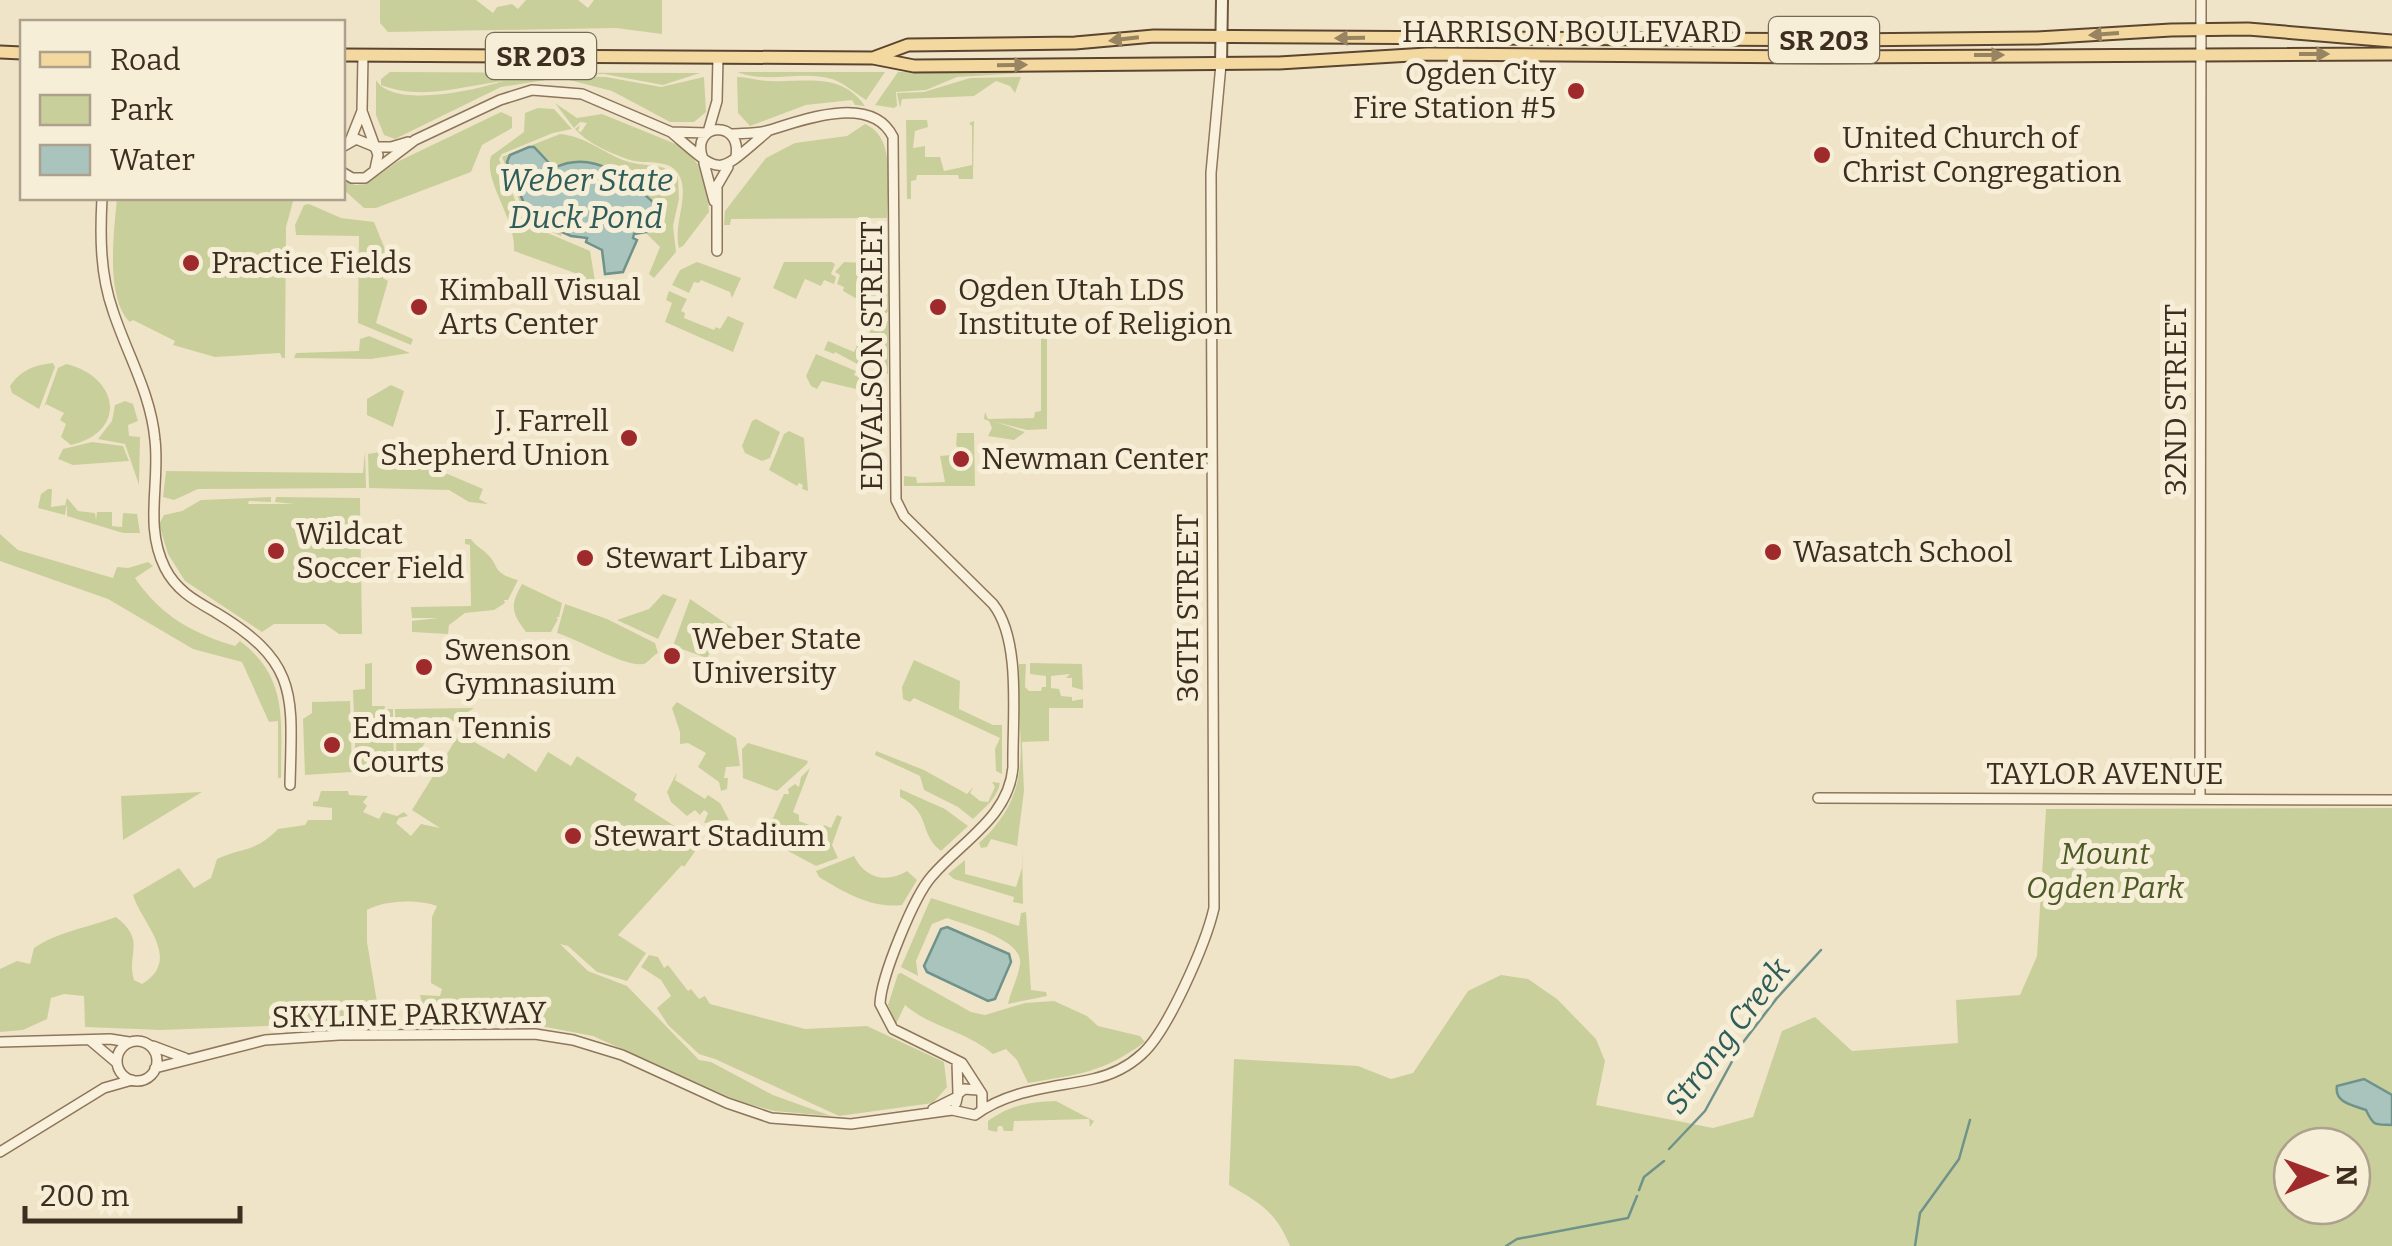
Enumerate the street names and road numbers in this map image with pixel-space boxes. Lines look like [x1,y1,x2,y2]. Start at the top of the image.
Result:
street label: HARRISON BOULEVARD [1402,14,1742,50]
road number: SR 203 [1769,17,1879,63]
road number: SR 203 [486,33,596,79]
street label: EDVALSON STREET [854,221,890,491]
street label: 32ND STREET [2158,304,2194,496]
street label: 36TH STREET [1170,514,1206,702]
street label: TAYLOR AVENUE [1986,756,2224,792]
street label: SKYLINE PARKWAY [271,995,548,1035]

